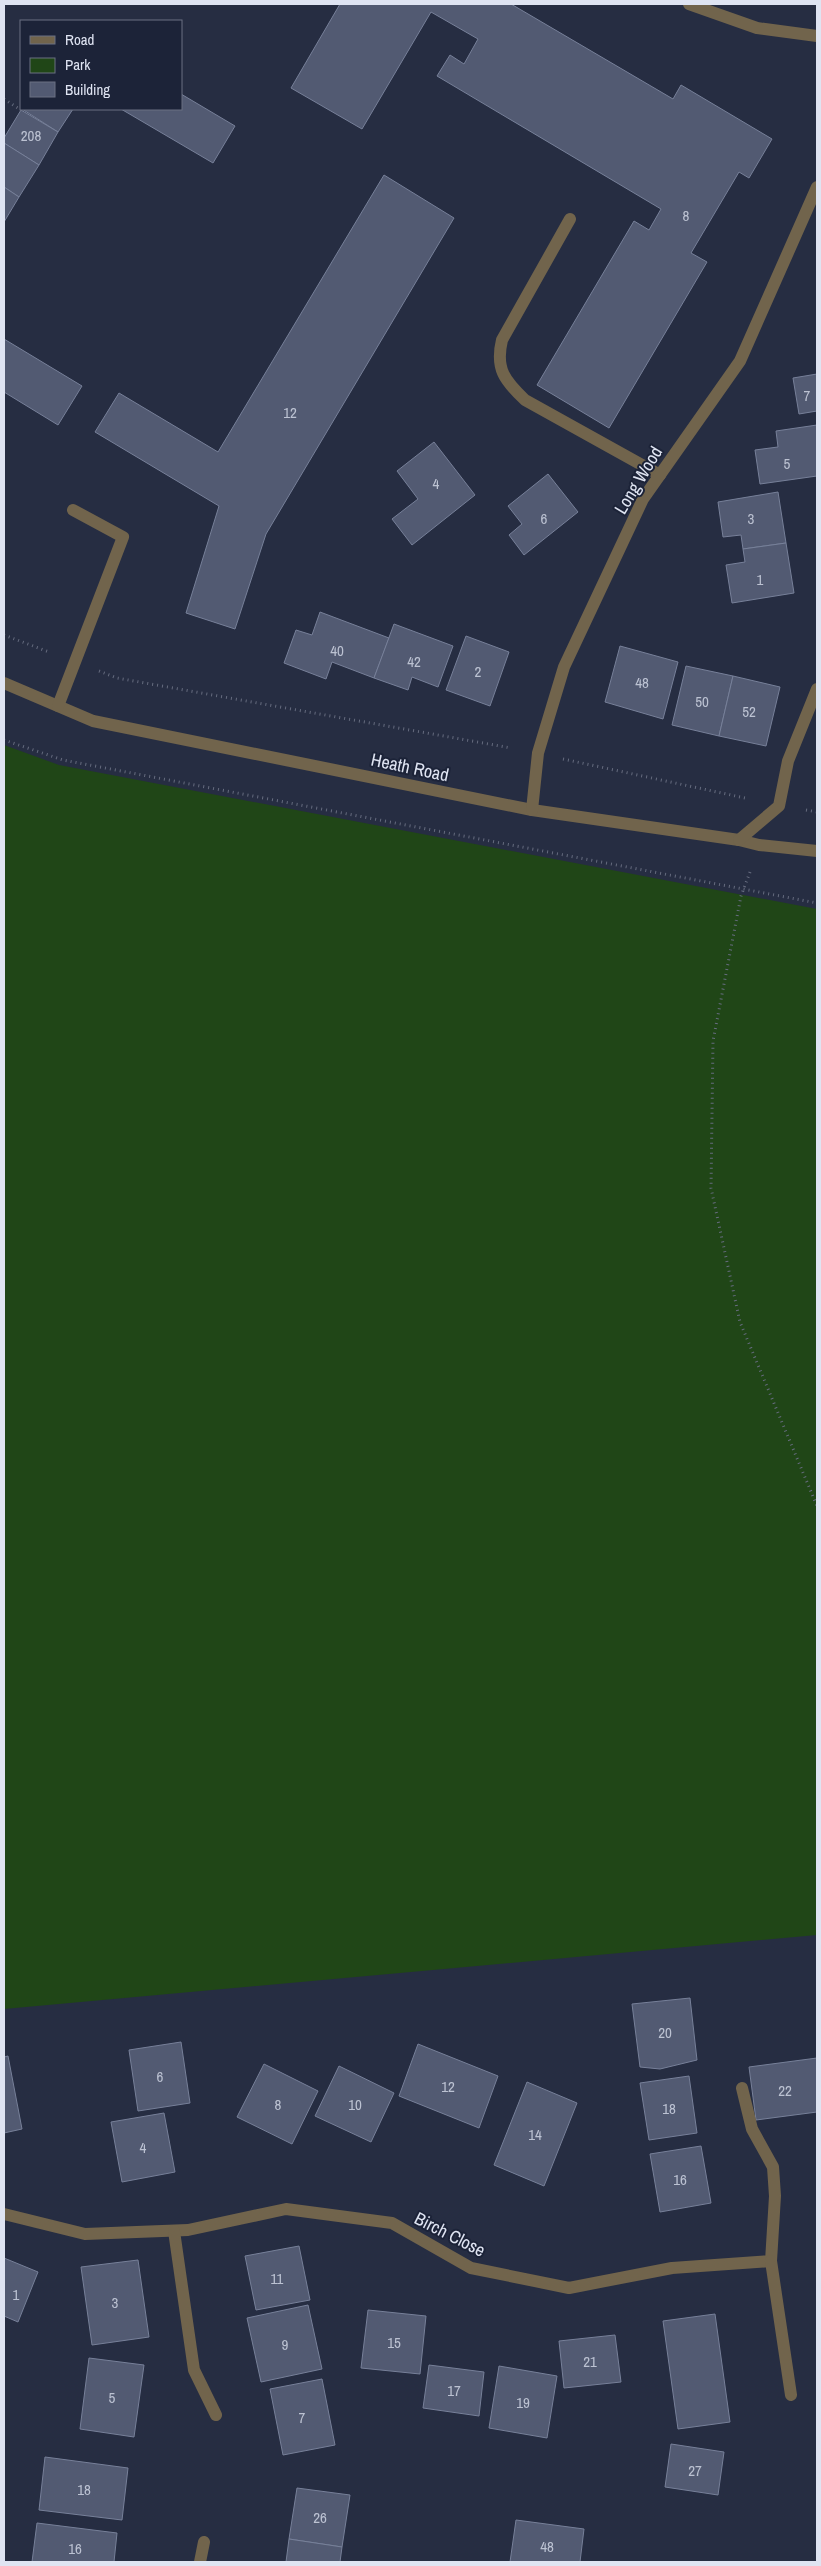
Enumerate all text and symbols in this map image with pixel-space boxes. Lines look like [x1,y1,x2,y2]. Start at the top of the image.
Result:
legend [20,20,182,110]
text: Road [65,29,94,50]
text: Park [65,54,91,75]
text: Building [65,79,110,100]
house number: 208 [21,125,41,146]
house number: 8 [683,205,690,226]
house number: 7 [804,385,811,406]
house number: 12 [283,402,297,423]
street label: Long Wood [608,441,668,519]
house number: 5 [784,453,791,474]
house number: 4 [433,473,440,494]
house number: 6 [541,508,548,529]
house number: 3 [748,508,755,529]
house number: 1 [757,569,764,590]
house number: 40 [330,640,344,661]
house number: 42 [407,651,421,672]
house number: 2 [475,661,482,682]
house number: 48 [635,672,649,693]
house number: 50 [695,691,709,712]
house number: 52 [742,701,756,722]
street label: Heath Road [369,747,451,787]
house number: 20 [658,2022,672,2043]
house number: 6 [157,2066,164,2087]
house number: 12 [441,2076,455,2097]
house number: 22 [778,2080,792,2101]
house number: 8 [275,2094,282,2115]
house number: 10 [348,2094,362,2115]
house number: 18 [662,2098,676,2119]
house number: 14 [528,2124,542,2145]
house number: 4 [140,2137,147,2158]
house number: 16 [673,2169,687,2190]
street label: Birch Close [410,2206,490,2262]
house number: 11 [271,2268,284,2289]
house number: 1 [13,2284,20,2305]
house number: 3 [112,2292,119,2313]
house number: 15 [387,2332,401,2353]
house number: 9 [282,2334,289,2355]
house number: 21 [583,2351,597,2372]
house number: 17 [447,2380,461,2401]
house number: 5 [109,2387,116,2408]
house number: 19 [516,2392,530,2413]
house number: 7 [299,2407,306,2428]
house number: 27 [688,2460,702,2481]
house number: 18 [77,2479,91,2500]
house number: 26 [313,2507,327,2528]
house number: 48 [540,2536,554,2557]
house number: 16 [68,2538,82,2559]

